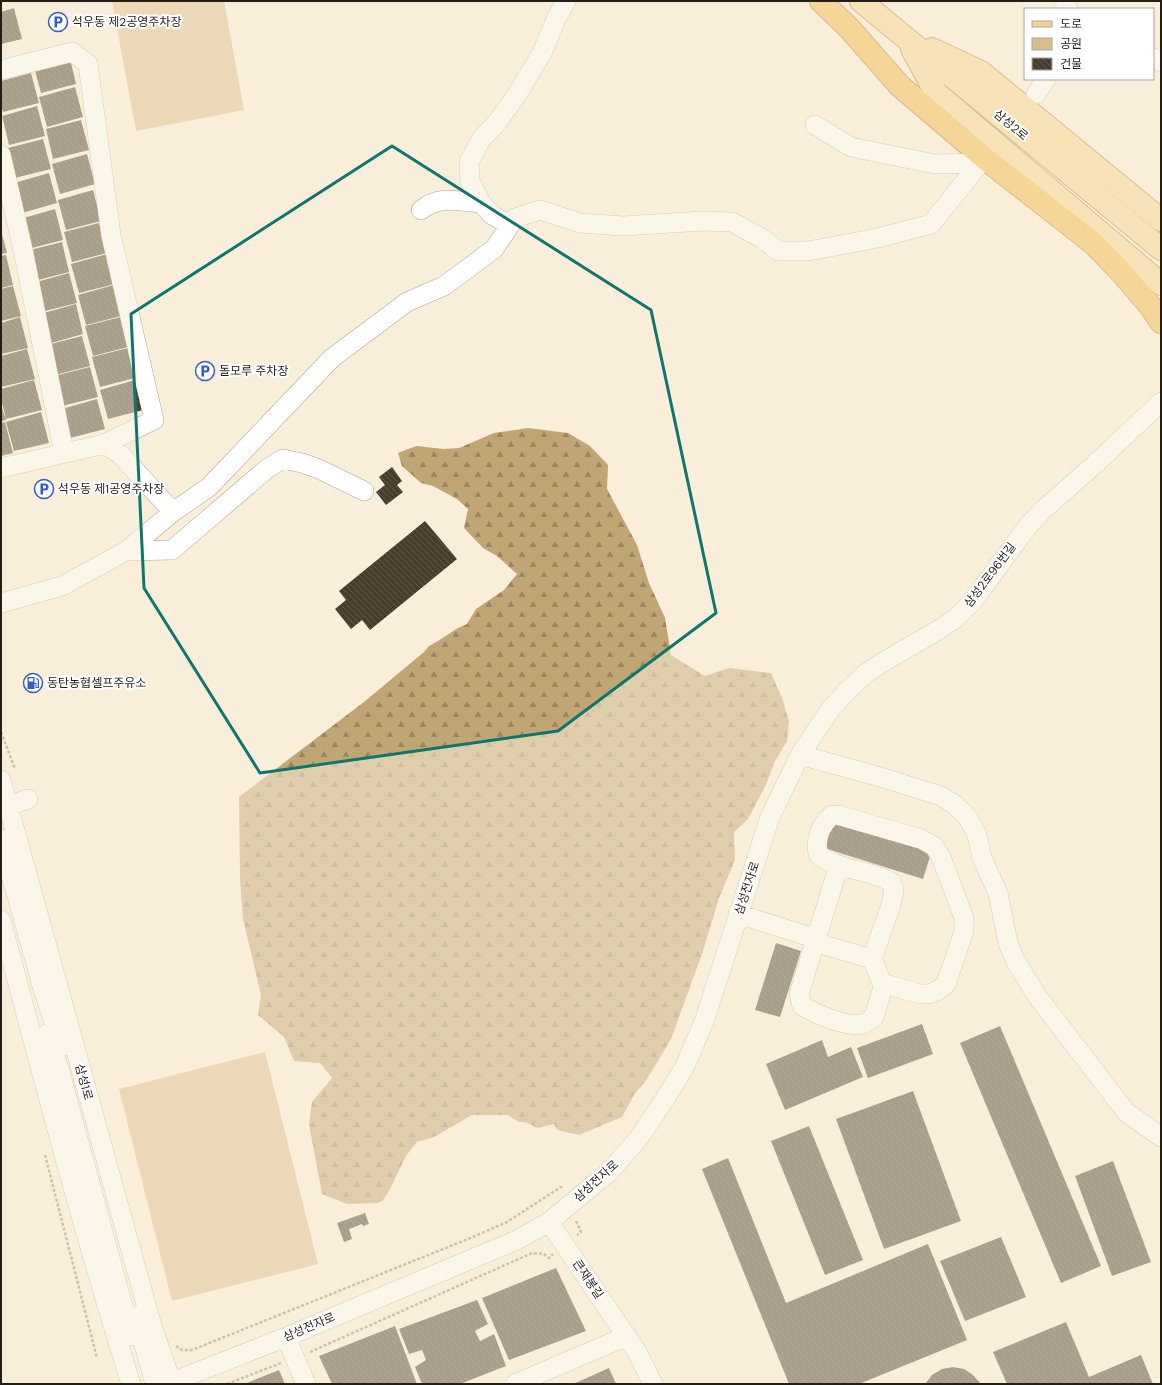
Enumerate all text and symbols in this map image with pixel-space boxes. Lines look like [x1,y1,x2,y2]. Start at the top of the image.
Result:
legend [1024,8,1154,80]
parking icon: 석우동 제2공영주차장 [47,11,69,33]
place label: 석우동 제2공영주차장 [72,14,181,30]
text: 도로 [1060,16,1082,32]
text: 공원 [1060,36,1082,52]
text: 건물 [1060,56,1082,72]
street label: 삼성2로 [991,106,1031,144]
parking icon: 돌모루 주차장 [194,360,216,382]
place label: 돌모루 주차장 [219,363,288,379]
parking icon: 석우동 제1공영주차장 [33,478,55,500]
place label: 석우동 제1공영주차장 [58,481,164,497]
street label: 삼성2로96번길 [960,539,1020,611]
fuel station icon: 동탄농협셀프주유소 [22,672,44,694]
place label: 동탄농협셀프주유소 [47,675,146,691]
street label: 삼성전자로 [731,859,763,917]
street label: 삼성1로 [72,1062,96,1102]
street label: 삼성전자로 [570,1157,622,1205]
street label: 큰재봉길 [569,1256,607,1302]
street label: 삼성전자로 [280,1309,338,1345]

